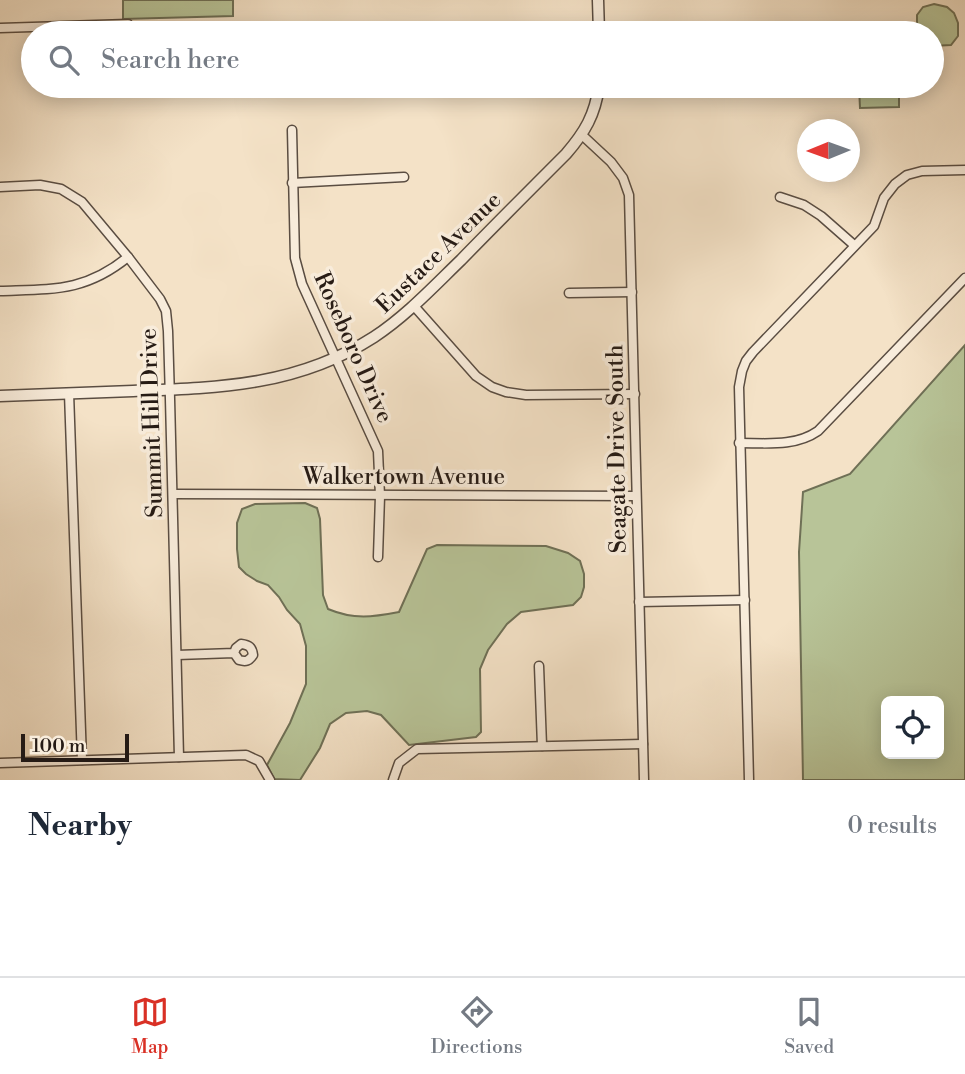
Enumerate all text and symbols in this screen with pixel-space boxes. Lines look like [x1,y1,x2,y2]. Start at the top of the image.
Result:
search box [21,21,944,98]
icon: search [45,41,83,79]
text: Search here [101,44,240,76]
north arrow [797,119,860,182]
street label: Eustace Avenue [370,186,507,319]
street label: Roseboro Drive [307,268,399,427]
street label: Summit Hill Drive [135,328,169,518]
street label: Seagate Drive South [601,344,633,554]
street label: Walkertown Avenue [302,463,505,491]
map controls [881,696,944,759]
button: locate [881,696,944,759]
scale bar [21,731,130,763]
text: 100 m [32,734,85,758]
text: Nearby [28,807,132,845]
text: 0 results [847,812,937,840]
tab: Map [131,993,169,1059]
tab: Directions [431,993,522,1059]
tab: Saved [784,993,834,1059]

